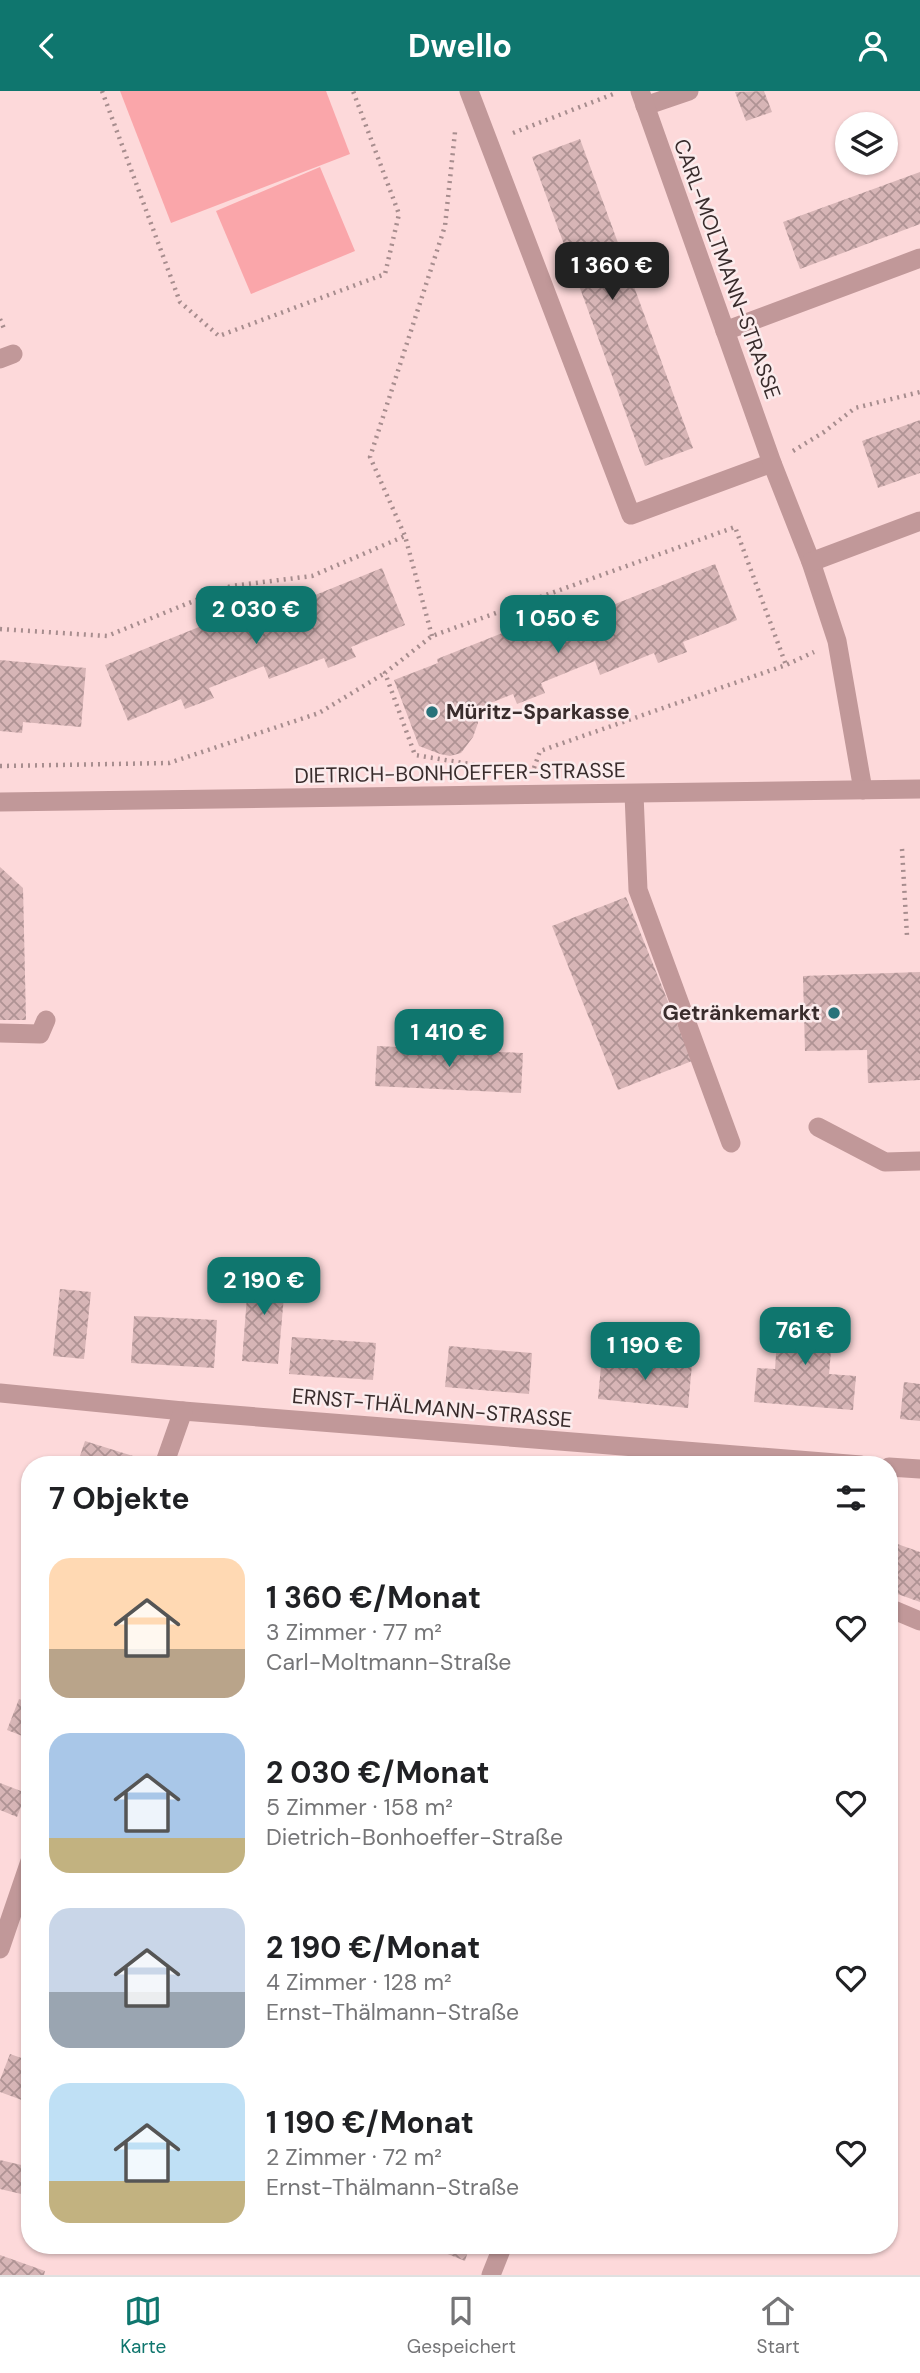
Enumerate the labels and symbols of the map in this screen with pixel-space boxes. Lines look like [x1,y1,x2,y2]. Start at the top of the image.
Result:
street label: CARL-MOLTMANN-STRASSE [667,135,787,403]
pin: 1 360 € [547,243,677,302]
pin: 2 030 € [191,587,321,646]
pin: 1 050 € [493,595,623,655]
place label: Müritz-Sparkasse [446,698,630,726]
marker: Müritz-Sparkasse [424,704,440,720]
street label: DIETRICH-BONHOEFFER-STRASSE [294,756,626,790]
place label: Getränkemarkt [662,999,820,1027]
marker: Getränkemarkt [826,1005,842,1021]
pin: 1 410 € [384,1009,514,1069]
pin: 2 190 € [199,1257,329,1317]
pin: 761 € [756,1307,854,1367]
pin: 1 190 € [580,1323,710,1382]
street label: ERNST-THÄLMANN-STRASSE [291,1382,573,1434]

